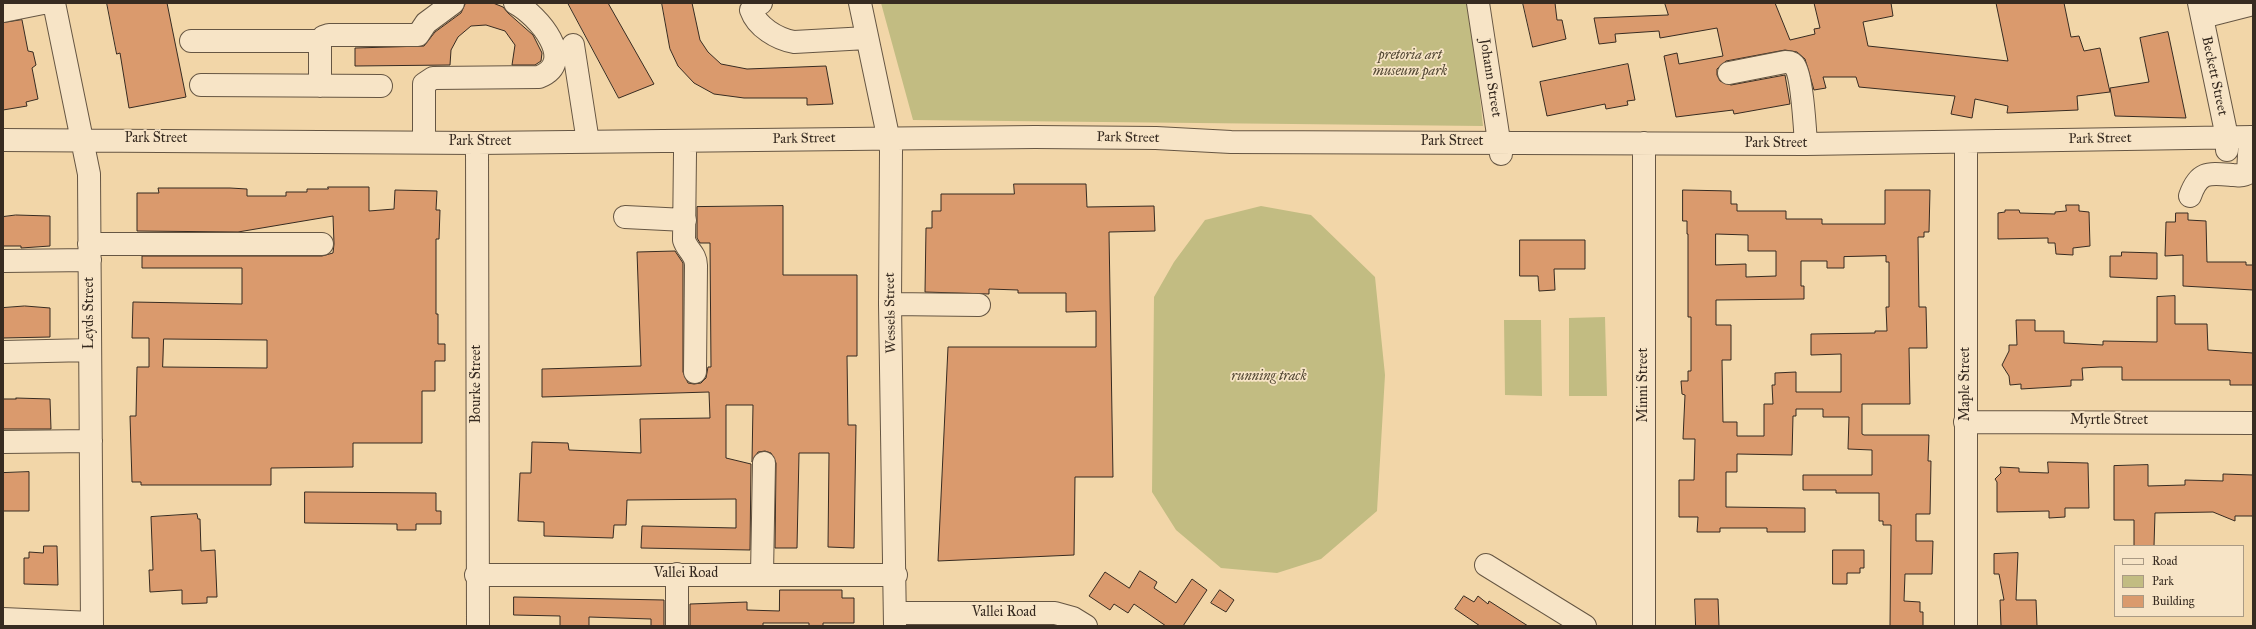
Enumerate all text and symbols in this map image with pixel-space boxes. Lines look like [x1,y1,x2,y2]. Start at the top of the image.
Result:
street label: Beckett Street [2197,35,2231,117]
street label: Johann Street [1476,38,1504,118]
park label: pretoria art museum park [1373,48,1447,80]
street label: Park Street [1096,129,1160,147]
street label: Park Street [772,130,836,148]
street label: Park Street [2068,130,2132,148]
street label: Park Street [124,131,188,147]
street label: Park Street [448,134,512,150]
street label: Park Street [1420,134,1484,150]
street label: Park Street [1744,136,1808,152]
street label: Wessels Street [882,272,900,354]
street label: Leyds Street [82,277,98,349]
street label: Bourke Street [469,344,485,424]
street label: Minni Street [1636,347,1652,423]
street label: Maple Street [1958,347,1974,421]
park label: running track [1231,369,1307,385]
street label: Myrtle Street [2070,413,2148,429]
legend [2114,545,2244,617]
text: Road [2152,554,2178,568]
street label: Vallei Road [654,566,718,582]
text: Park [2152,574,2174,588]
text: Building [2152,594,2194,608]
street label: Vallei Road [972,605,1036,621]

